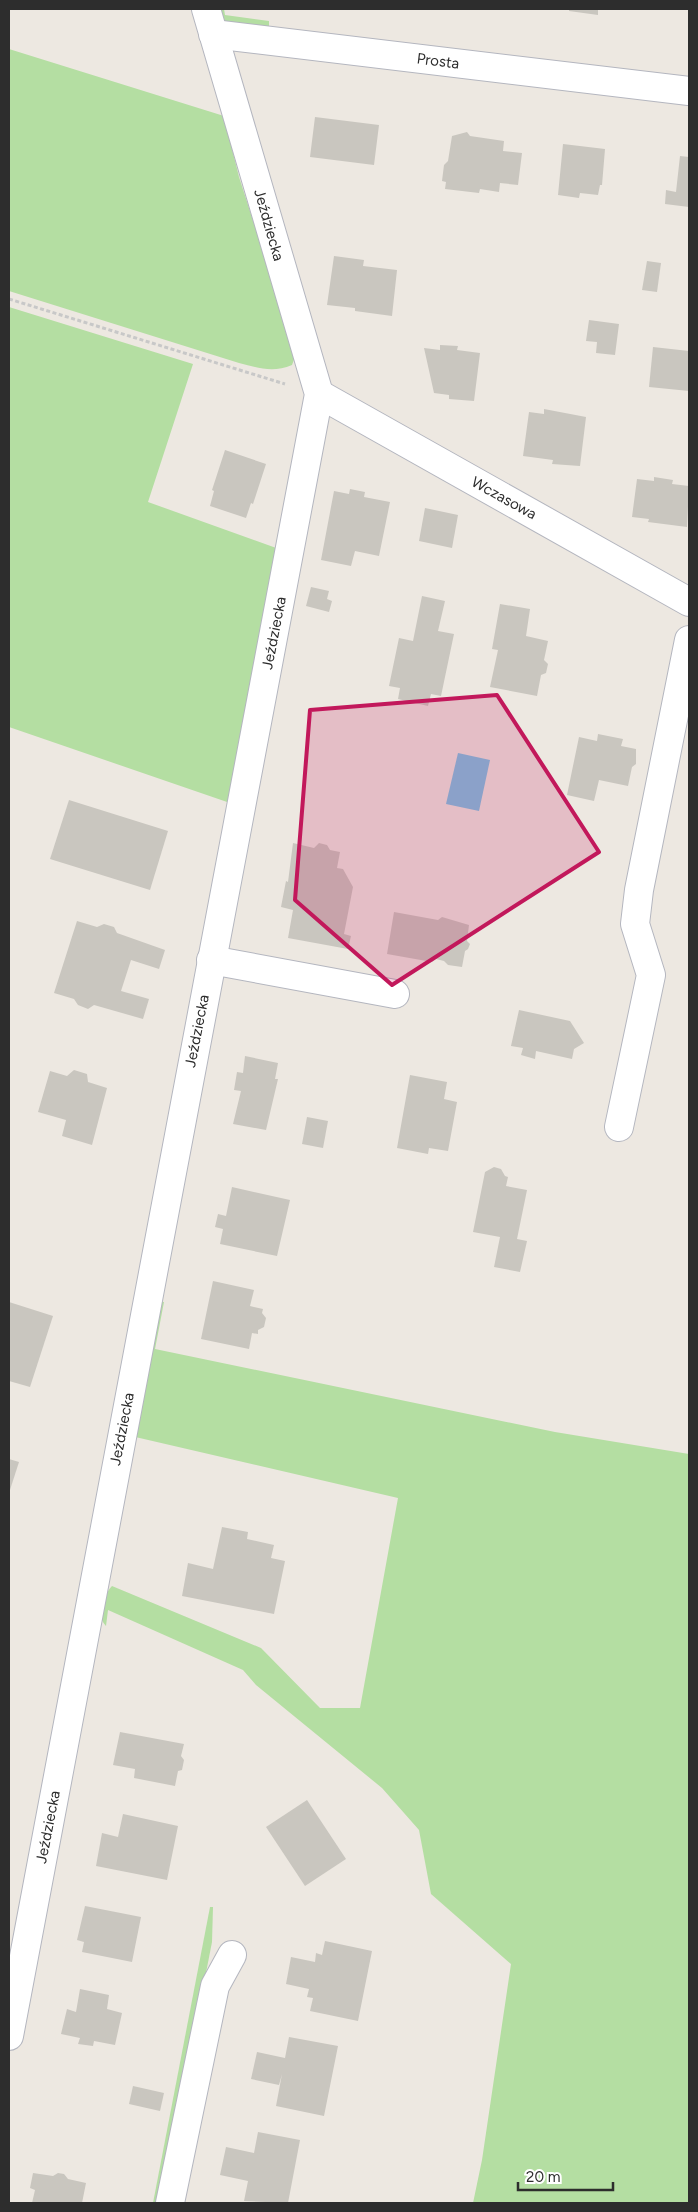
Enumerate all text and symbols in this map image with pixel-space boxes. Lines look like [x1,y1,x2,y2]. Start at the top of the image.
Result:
street label: Prosta [416,49,460,73]
street label: Jeździecka [250,187,288,263]
street label: Wczasowa [468,473,540,523]
street label: Jeździecka [258,595,290,671]
street label: Jeździecka [181,993,213,1069]
street label: Jeździecka [106,1391,138,1467]
street label: Jeździecka [32,1789,64,1865]
scale bar [518,2160,613,2192]
text: 20 m [526,2168,560,2186]

